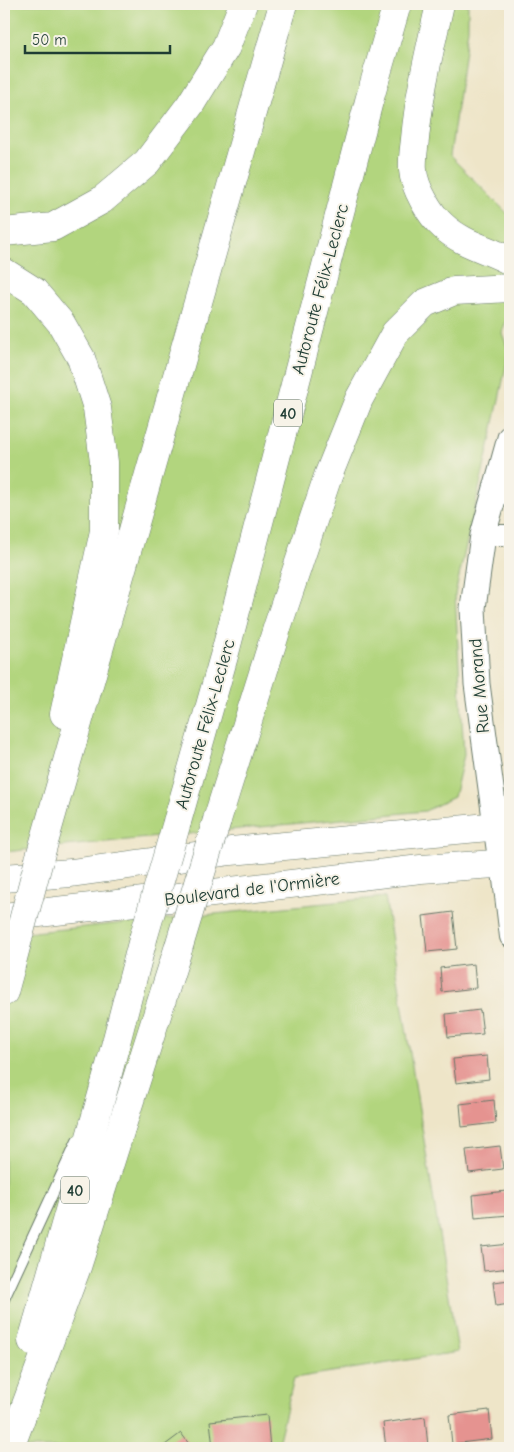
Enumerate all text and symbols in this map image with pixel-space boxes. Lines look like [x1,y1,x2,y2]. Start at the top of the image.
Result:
scale bar [25,22,170,54]
text: 50 m [32,31,67,49]
street label: Autoroute Félix-Leclerc [288,201,353,377]
road number: 40 [274,399,302,426]
street label: Autoroute Félix-Leclerc [171,636,240,812]
street label: Rue Morand [465,638,494,734]
street label: Boulevard de l'Ormière [163,868,341,911]
road number: 40 [61,1176,89,1204]

